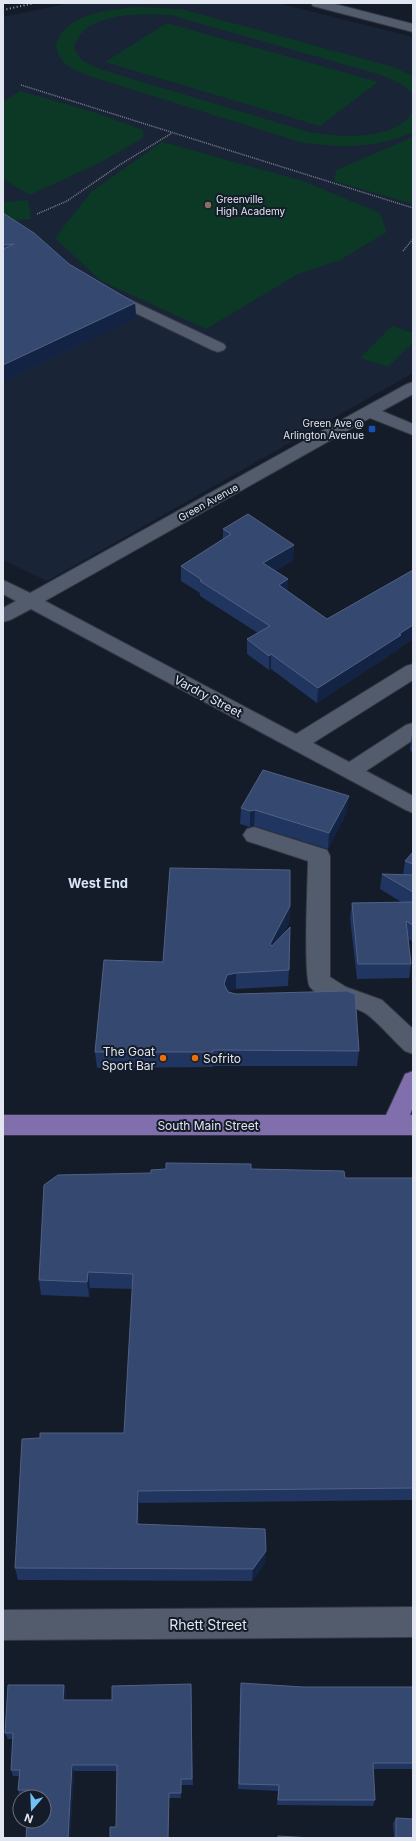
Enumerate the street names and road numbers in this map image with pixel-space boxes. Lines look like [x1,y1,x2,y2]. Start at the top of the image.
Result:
street label: Green Avenue [176,481,240,523]
street label: Vardry Street [171,672,245,720]
street label: South Main Street [157,1118,259,1133]
street label: Rhett Street [169,1616,247,1633]

